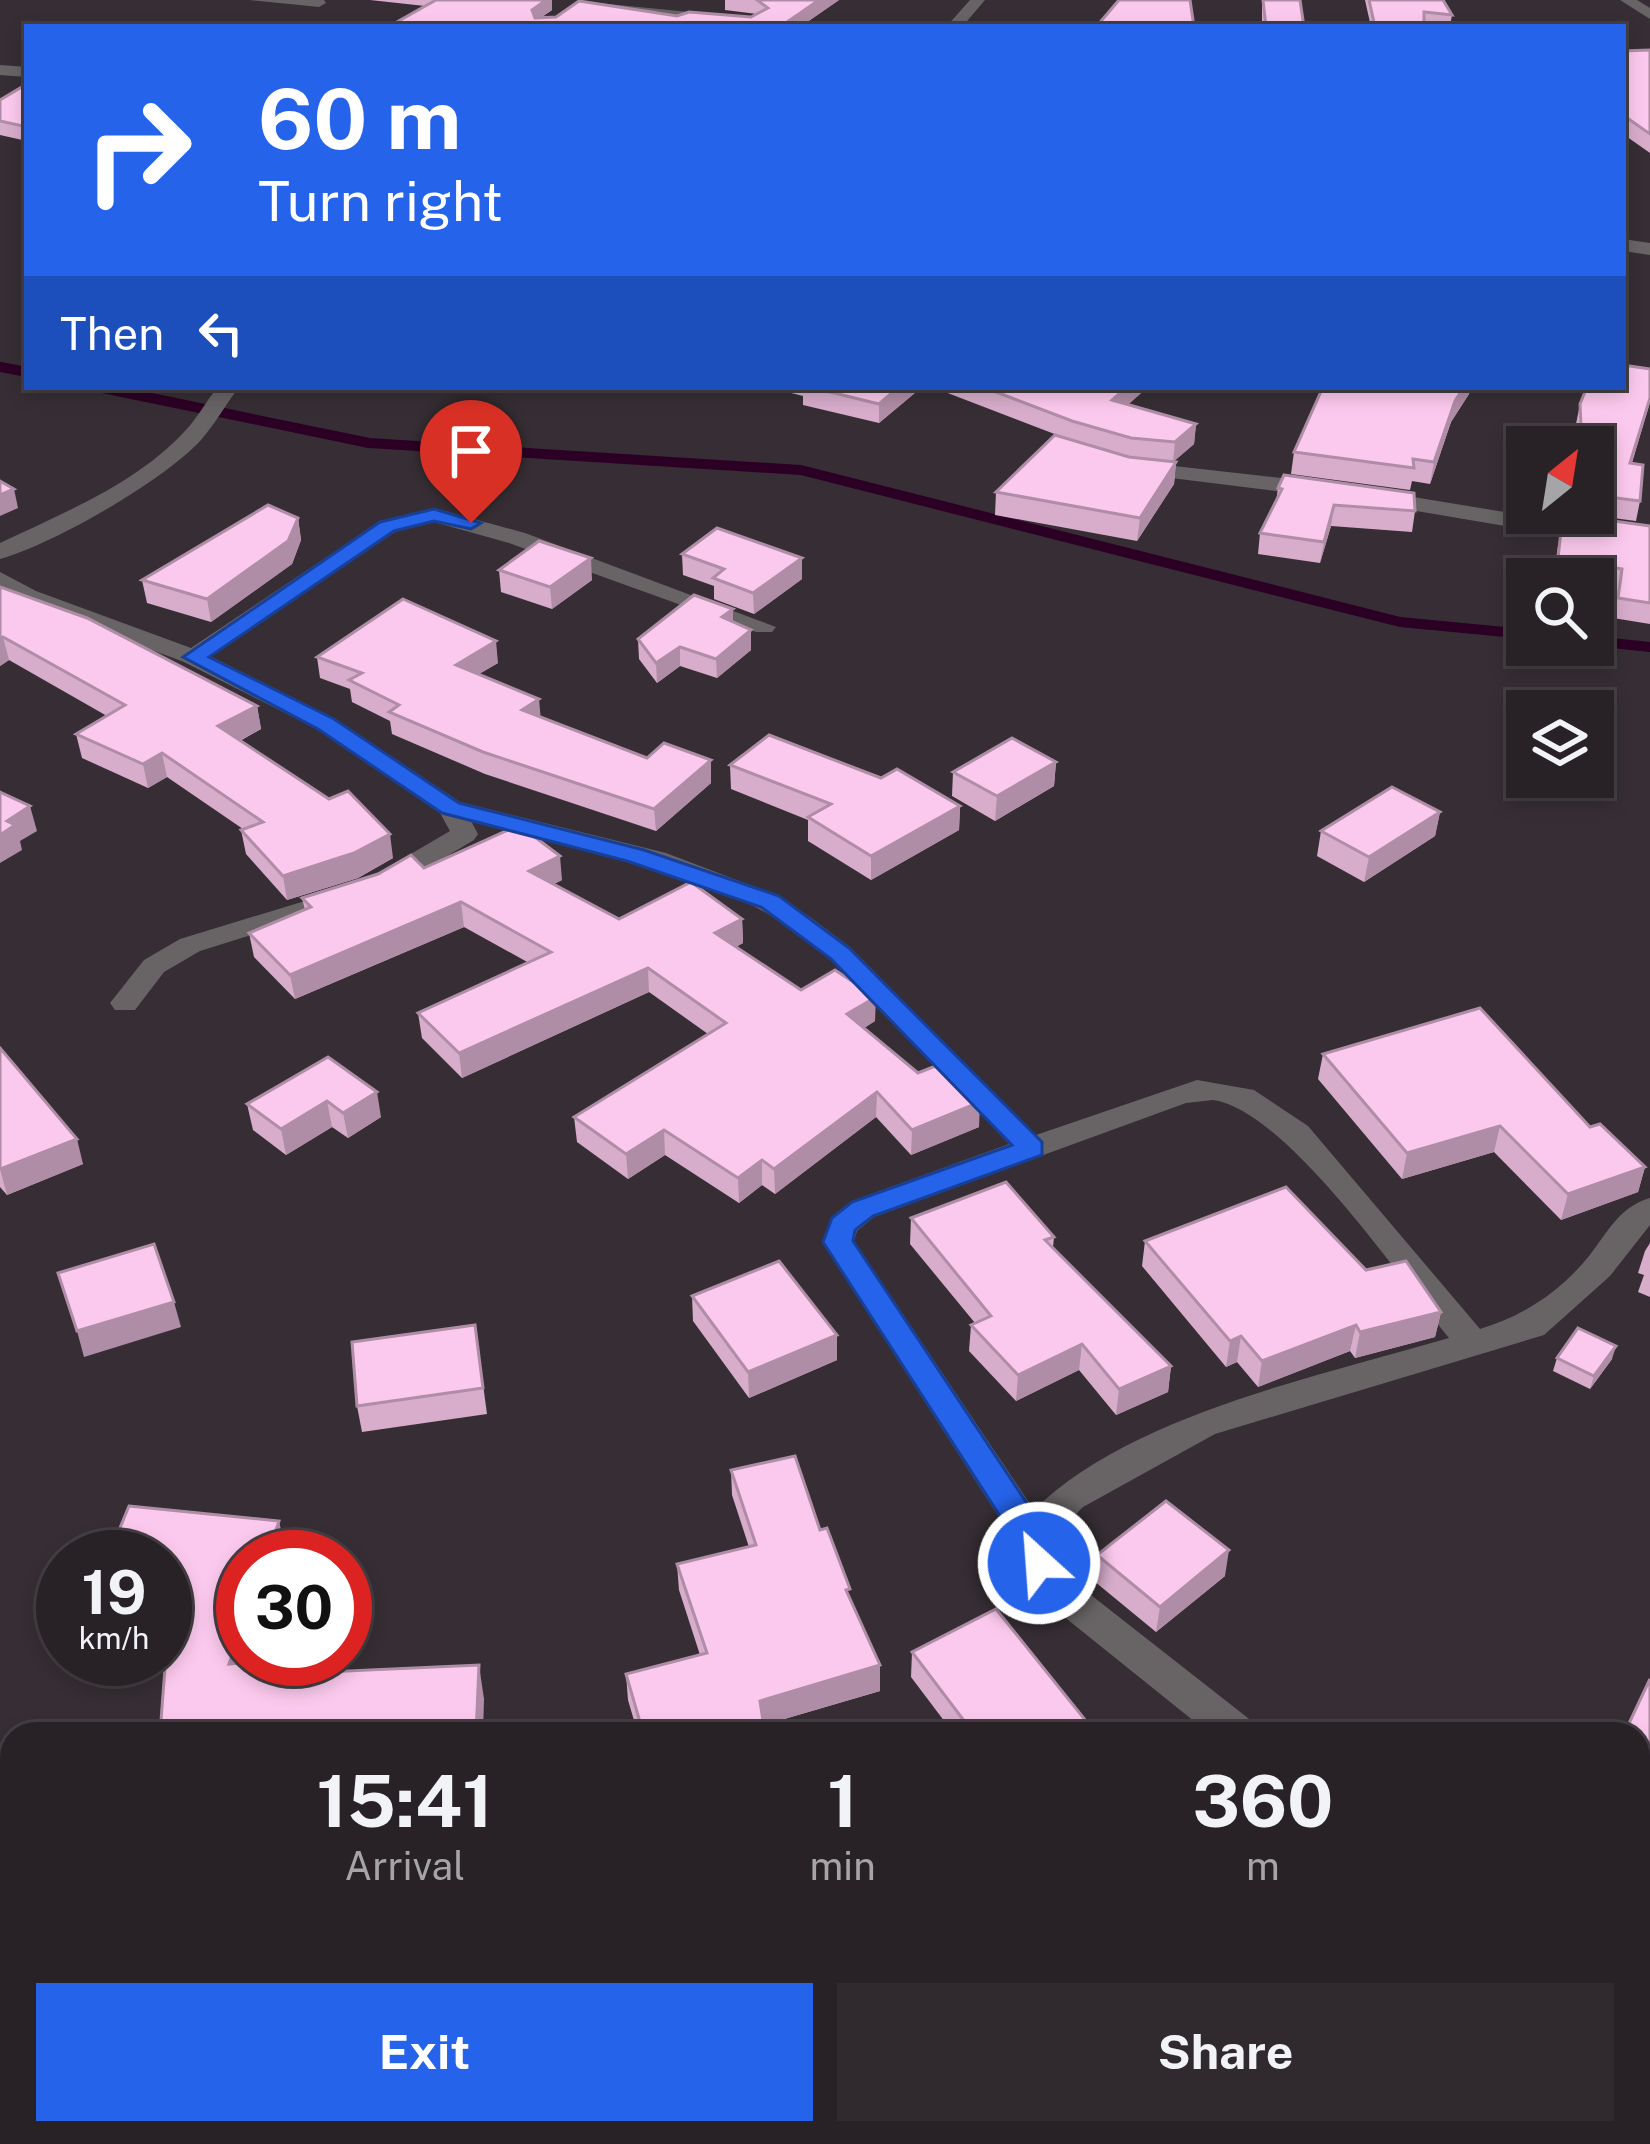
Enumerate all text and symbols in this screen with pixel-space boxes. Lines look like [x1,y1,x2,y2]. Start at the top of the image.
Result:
text: 60 m [258,69,462,168]
icon: right [60,72,216,228]
text: Turn right [258,170,503,233]
icon: left [188,300,254,366]
text: Then [60,307,164,360]
pin [420,400,522,523]
icon: arrive [438,418,504,484]
north arrow [1506,426,1614,534]
map controls [1506,426,1614,798]
button: search [1506,558,1614,666]
button: layers [1506,690,1614,798]
position arrow [976,1500,1102,1626]
speed limit sign: 30 [216,1530,372,1686]
text: 19 [81,1557,147,1628]
text: km/h [79,1620,149,1656]
text: 15:41 [316,1759,493,1843]
text: 1 [827,1759,858,1843]
text: 360 [1192,1759,1334,1843]
text: Arrival [345,1843,465,1889]
text: min [810,1843,876,1889]
text: m [1246,1843,1280,1889]
button: Exit [36,1983,813,2121]
button: Share [837,1983,1614,2121]

